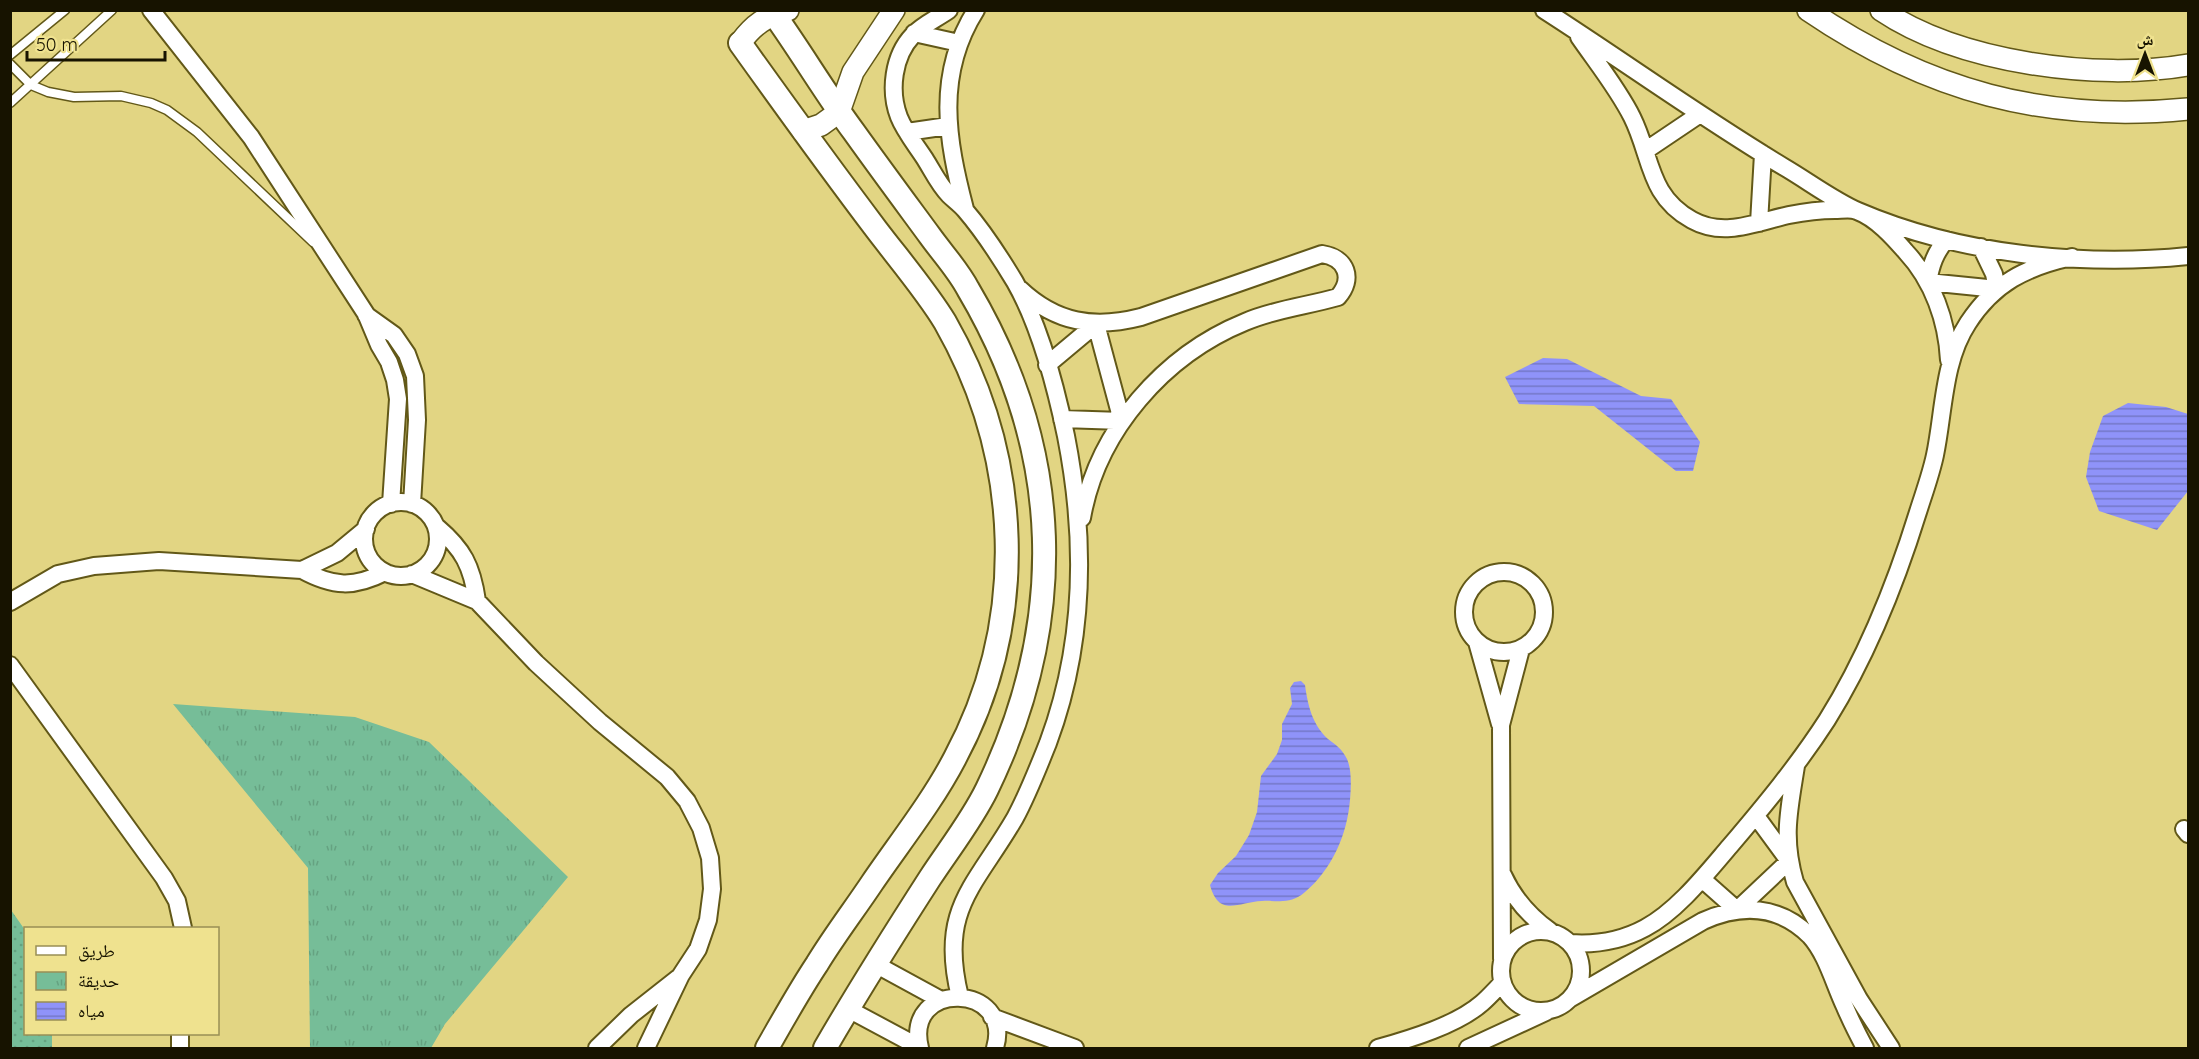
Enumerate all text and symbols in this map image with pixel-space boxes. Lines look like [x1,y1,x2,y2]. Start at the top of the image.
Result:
scale bar [27,24,165,62]
north arrow [2115,24,2175,84]
text: ش [2137,29,2154,49]
text: 50 m [36,33,78,56]
legend [24,927,219,1035]
text: طريق [78,939,115,962]
text: حديقة [78,969,119,992]
text: مياه [78,999,105,1022]

